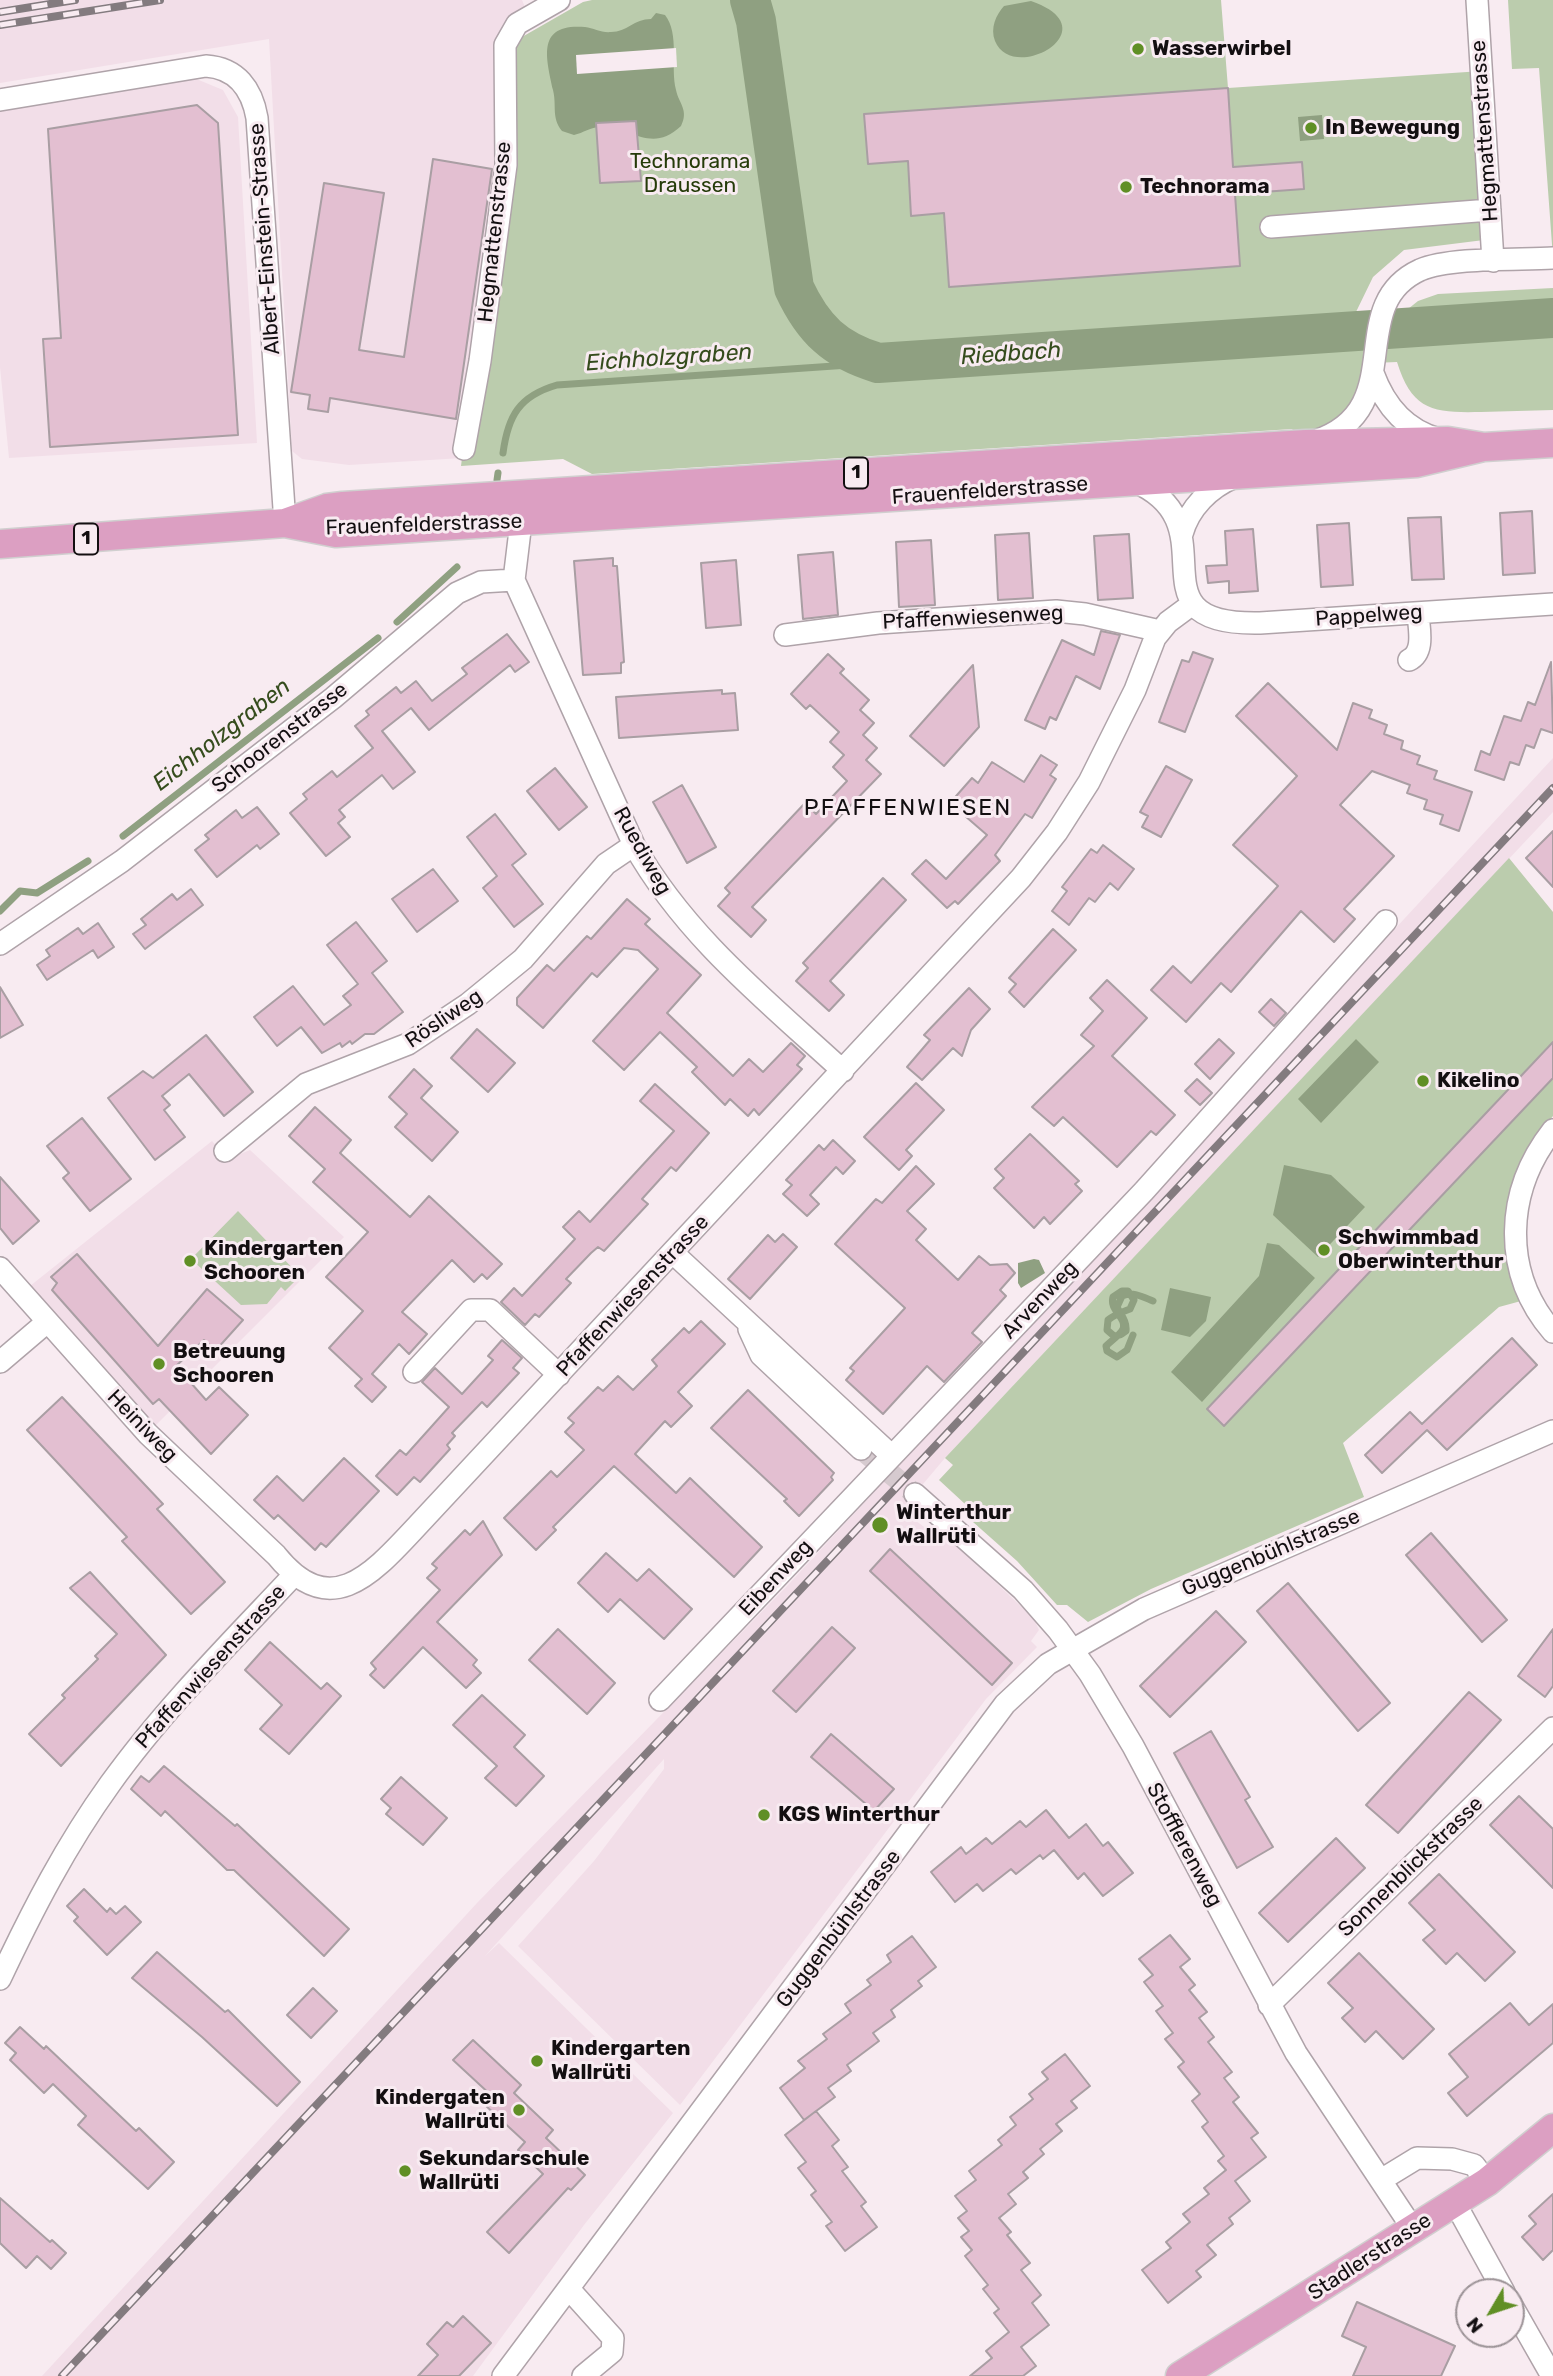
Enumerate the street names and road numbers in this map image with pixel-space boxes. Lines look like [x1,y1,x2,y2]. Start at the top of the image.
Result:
street label: Hegmattenstrasse [1466,39,1504,223]
street label: Albert-Einstein-Strasse [244,122,286,356]
street label: Hegmattenstrasse [473,140,517,324]
road number: 1 [844,458,868,488]
street label: Frauenfelderstrasse [891,472,1089,510]
street label: Frauenfelderstrasse [325,509,523,541]
road number: 1 [74,524,98,554]
street label: Pappelweg [1314,600,1424,632]
street label: Pfaffenwiesenweg [882,601,1064,635]
street label: Schoorenstrasse [207,677,353,799]
street label: Ruediweg [608,803,676,899]
street label: Rösliweg [401,984,487,1054]
street label: Pfaffenwiesenstrasse [552,1210,714,1382]
street label: Arvenweg [997,1256,1083,1344]
street label: Heiniweg [102,1385,182,1467]
street label: Guggenbühlstrasse [1178,1504,1364,1602]
street label: Eibenweg [734,1534,818,1622]
street label: Pfaffenwiesenstrasse [131,1580,291,1754]
street label: Stofflerenweg [1141,1779,1227,1911]
street label: Sonnenblickstrasse [1333,1791,1489,1943]
street label: Guggenbühlstrasse [771,1845,907,2013]
street label: Stadlerstrasse [1304,2208,1436,2306]

